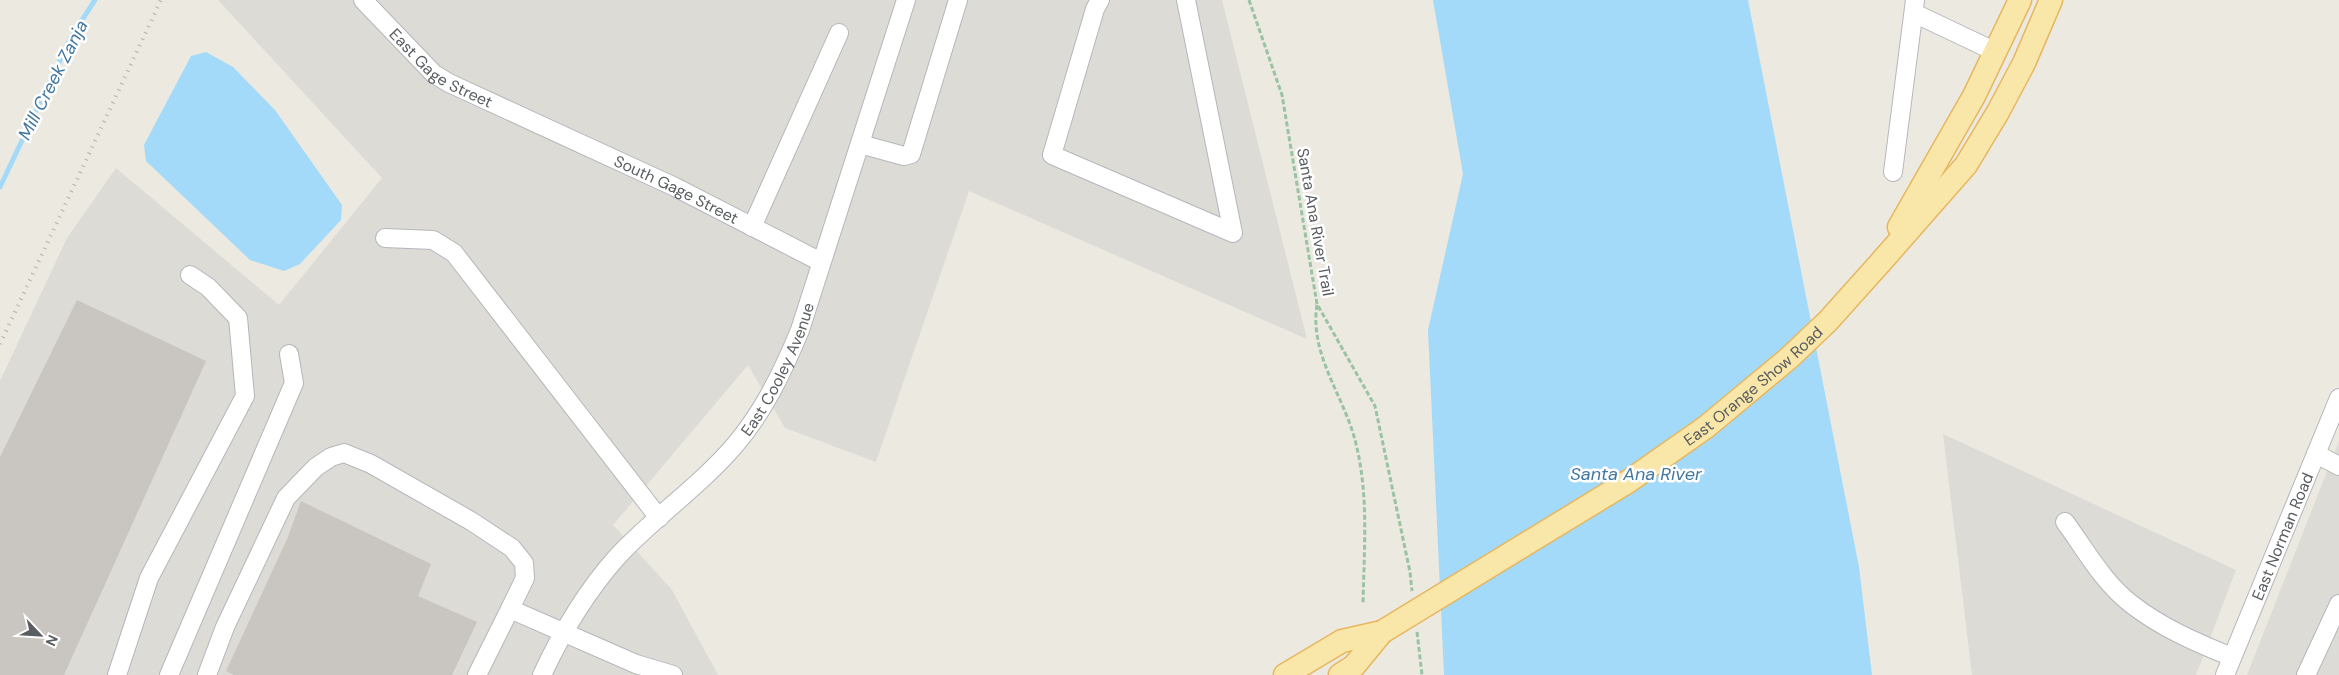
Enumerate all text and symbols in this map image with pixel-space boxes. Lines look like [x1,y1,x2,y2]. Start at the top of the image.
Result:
water label: Mill Creek Zanja [13,16,94,144]
street label: East Gage Street [385,24,496,113]
street label: Santa Ana River Trail [1292,146,1339,298]
street label: South Gage Street [611,150,742,229]
street label: East Cooley Avenue [736,300,819,440]
street label: East Orange Show Road [1679,322,1827,451]
water label: Santa Ana River [1570,462,1703,486]
street label: East Norman Road [2247,469,2318,603]
north arrow [15,610,65,660]
text: N [41,632,62,649]

